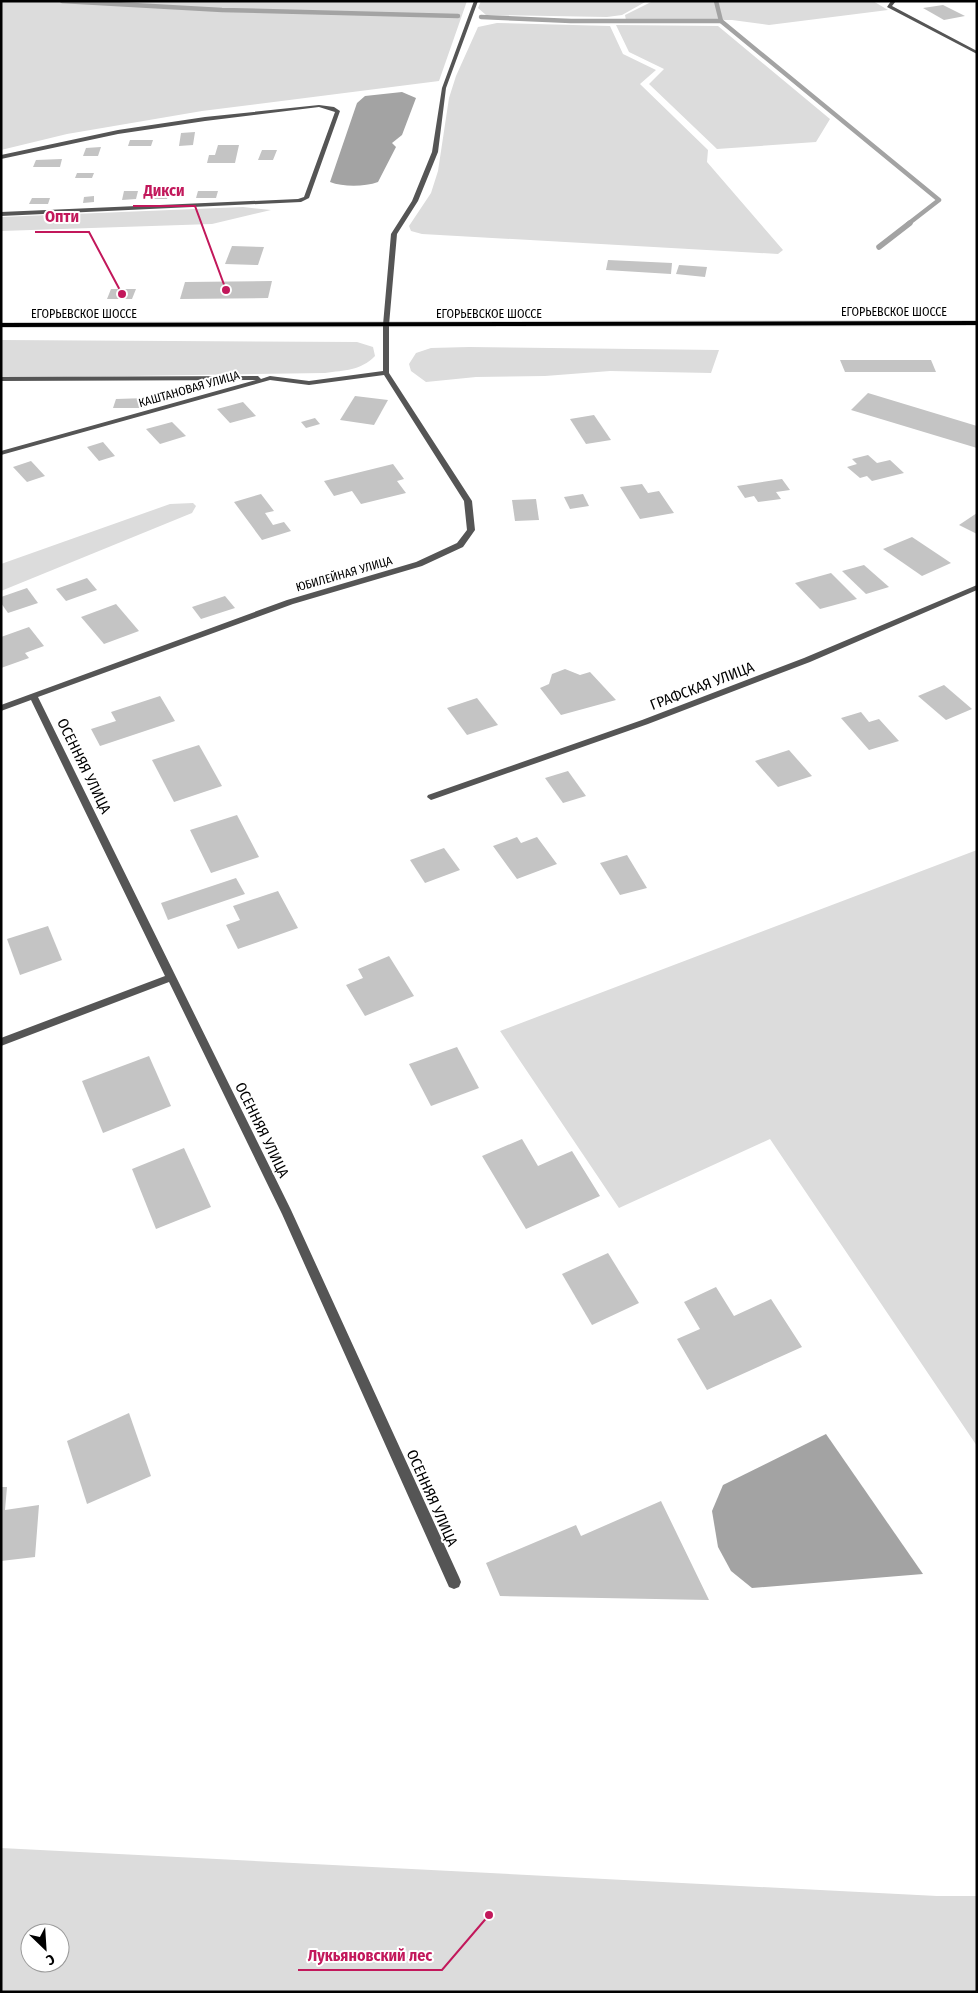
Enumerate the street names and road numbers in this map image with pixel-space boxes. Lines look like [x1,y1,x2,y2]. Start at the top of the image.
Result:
street label: ЕГОРЬЕВСКОЕ ШОССЕ [841,305,947,319]
street label: ЕГОРЬЕВСКОЕ ШОССЕ [31,307,137,321]
street label: ЕГОРЬЕВСКОЕ ШОССЕ [436,307,542,321]
street label: КАШТАНОВАЯ УЛИЦА [137,368,242,410]
street label: ЮБИЛЕЙНАЯ УЛИЦА [294,552,395,594]
street label: ГРАФСКАЯ УЛИЦА [648,658,757,714]
street label: ОСЕННЯЯ УЛИЦА [53,715,115,817]
street label: ОСЕННЯЯ УЛИЦА [231,1079,293,1181]
street label: ОСЕННЯЯ УЛИЦА [403,1447,461,1549]

